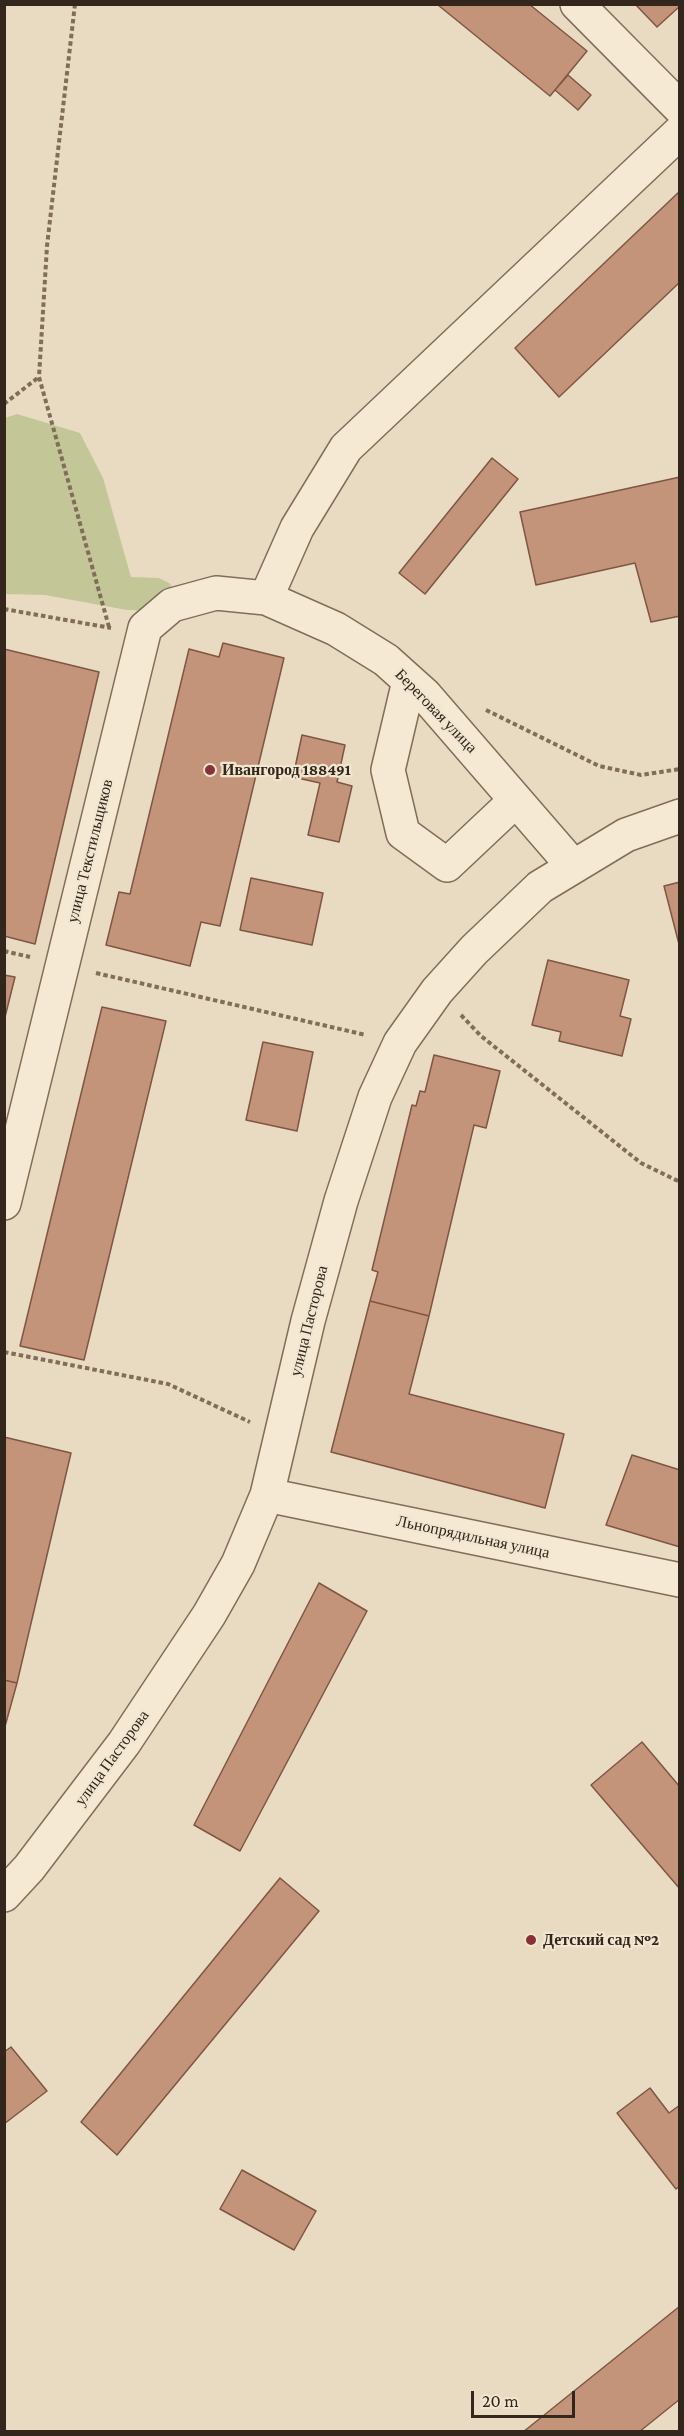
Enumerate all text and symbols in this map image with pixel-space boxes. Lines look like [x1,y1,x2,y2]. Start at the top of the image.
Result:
street label: Береговая улица [391,665,481,757]
place label: Ивангород 188491 [222,760,351,780]
marker: Ивангород 188491 [203,763,217,777]
street label: улица Текстильщиков [63,777,117,925]
street label: улица Пасторова [286,1264,332,1378]
street label: Льнопрядильная улица [395,1511,551,1563]
street label: улица Пасторова [71,1706,153,1810]
place label: Детский сад №2 [543,1930,659,1950]
marker: Детский сад №2 [524,1933,538,1947]
scale bar [474,2379,578,2417]
text: 20 m [482,2391,519,2411]

